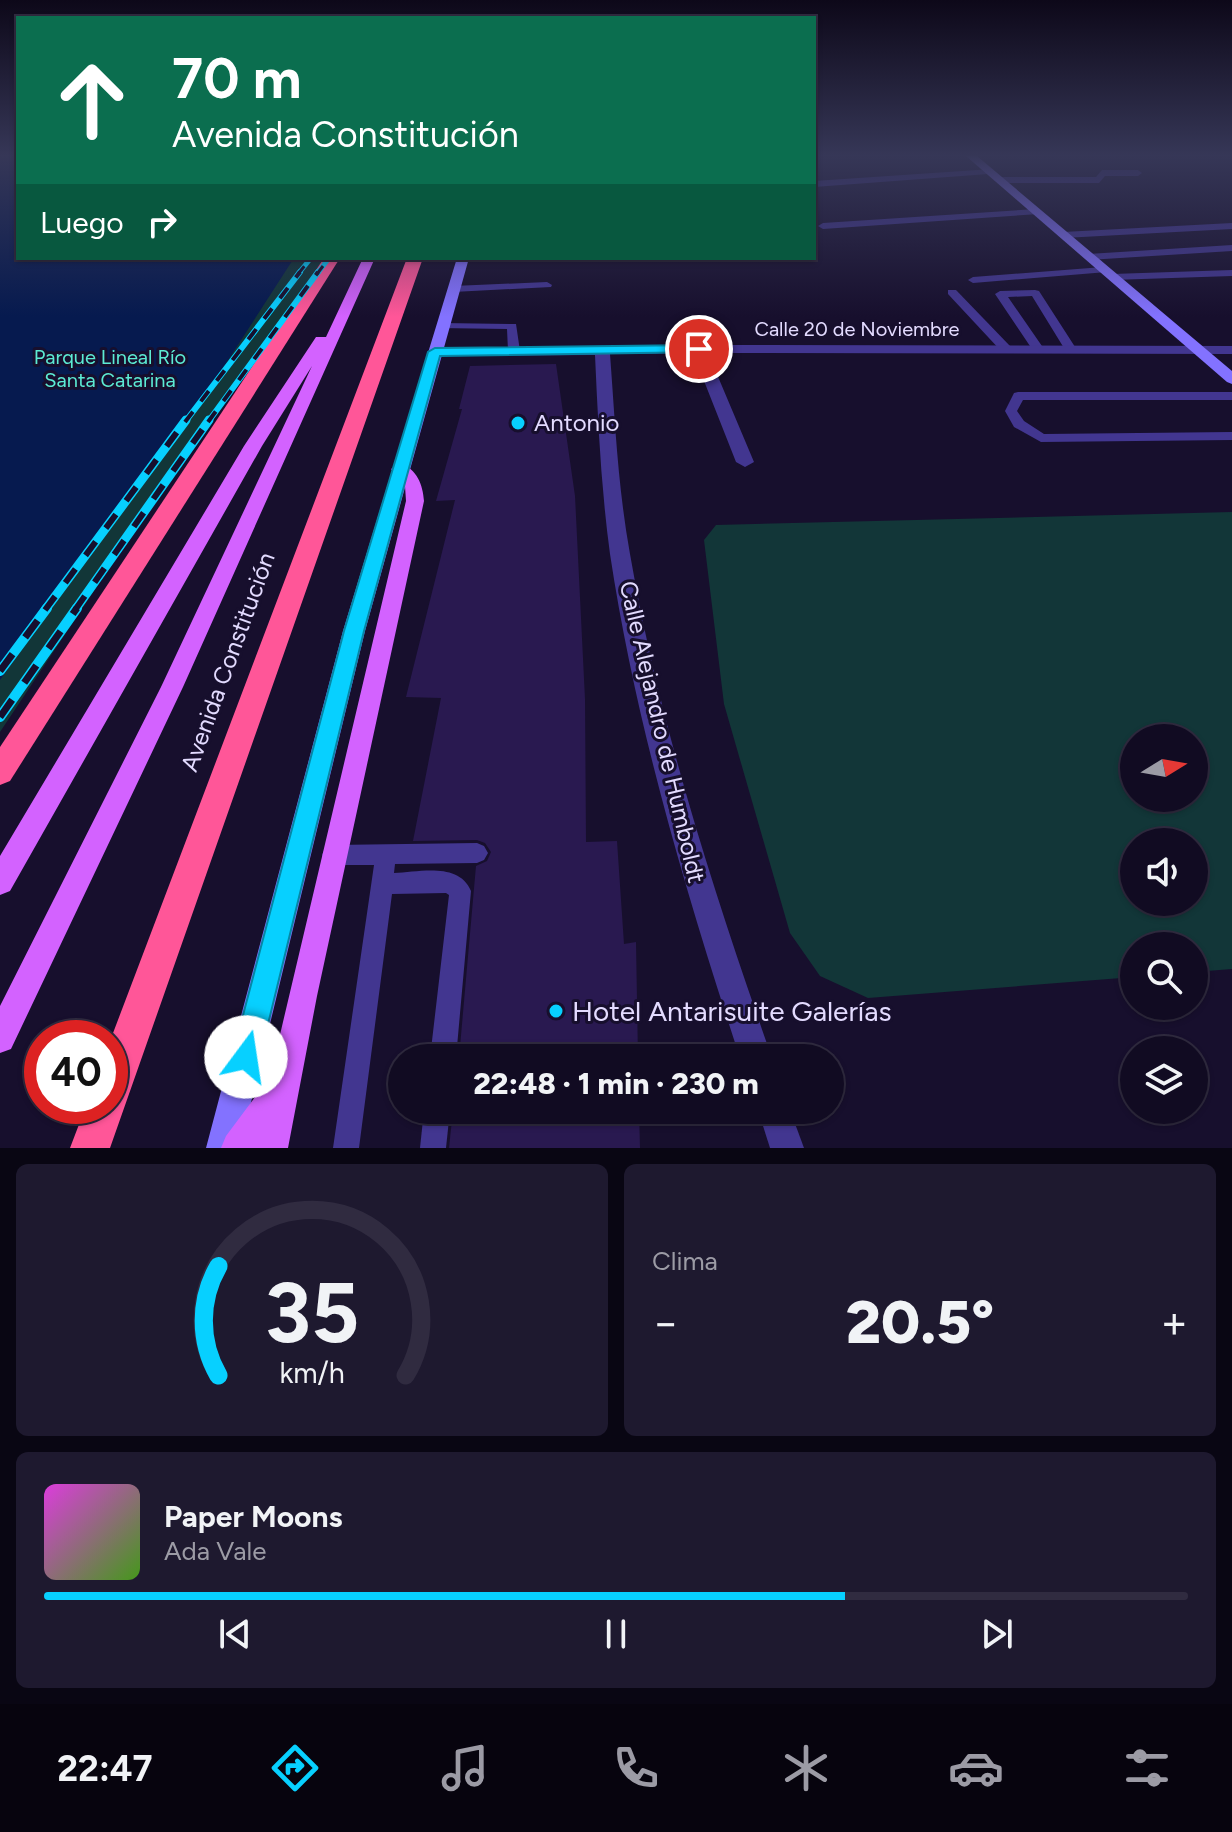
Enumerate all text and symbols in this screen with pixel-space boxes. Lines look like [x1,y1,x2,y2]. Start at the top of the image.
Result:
text: 70 m [172,45,302,112]
icon: ahead [40,48,144,152]
text: Avenida Constitución [172,113,519,156]
icon: right [140,200,184,244]
text: Luego [40,204,124,241]
pin [665,315,733,383]
street label: Calle 20 de Noviembre [755,317,960,341]
icon: arrive [677,327,721,371]
park label: Parque Lineal Río Santa Catarina [34,345,186,392]
place label: Antonio [534,408,619,437]
marker: Antonio [509,414,527,432]
street label: Avenida Constitución [174,548,281,775]
street label: Calle Alejandro de Humboldt [614,578,711,886]
north arrow [1120,724,1208,812]
map controls [1120,724,1208,1124]
button: sound [1120,828,1208,916]
button: search [1120,932,1208,1020]
place label: Hotel Antarisuite Galerías [572,994,892,1028]
marker: Hotel Antarisuite Galerías [547,1002,565,1020]
position arrow [204,1015,288,1099]
speed limit sign: 40 [24,1020,128,1124]
button: layers [1120,1036,1208,1124]
text: 22:48 · 1 min · 230 m [473,1065,759,1102]
text: Clima [652,1245,718,1277]
text: 35 [265,1263,359,1363]
text: 20.5° [846,1286,994,1358]
text: − [652,1296,679,1349]
text: + [1161,1296,1188,1349]
text: km/h [279,1356,345,1390]
text: Paper Moons [164,1498,343,1535]
text: Ada Vale [164,1535,267,1567]
icon: previous [213,1612,257,1656]
icon: pause [594,1612,638,1656]
icon: next [975,1612,1019,1656]
icon: directions [267,1740,323,1796]
icon: music [437,1740,493,1796]
icon: phone [608,1740,664,1796]
icon: climate [778,1740,834,1796]
icon: car [948,1740,1004,1796]
icon: filters [1119,1740,1175,1796]
text: 22:47 [57,1747,153,1790]

